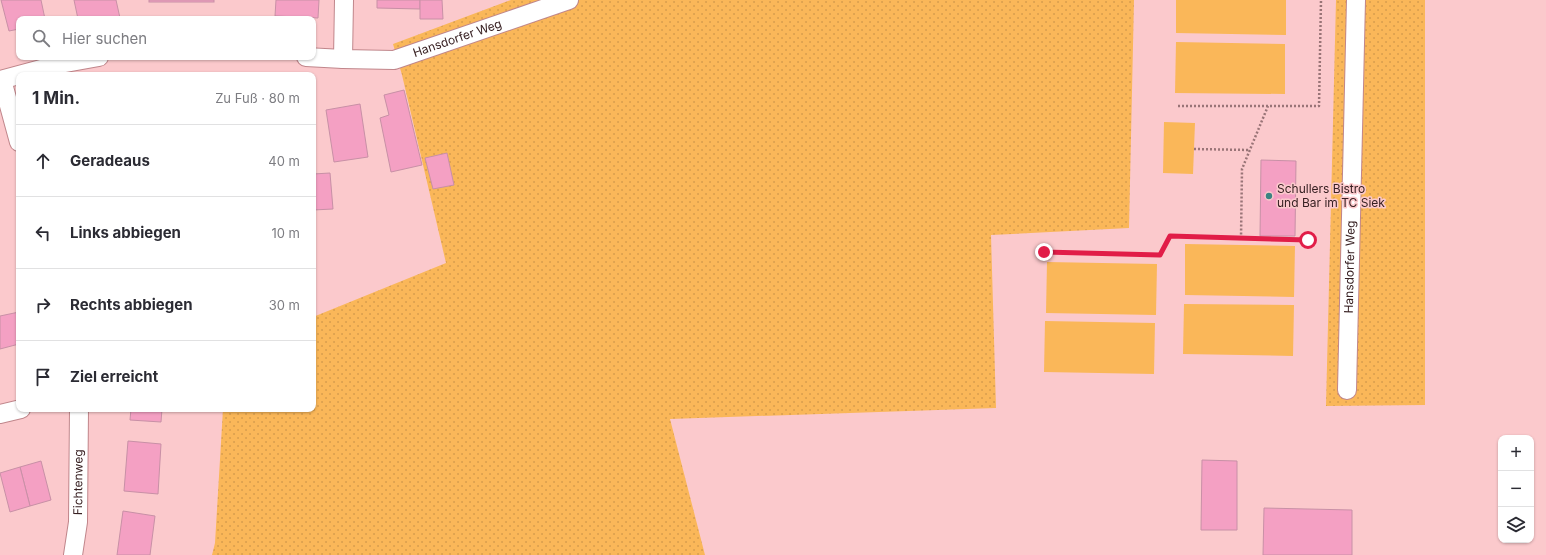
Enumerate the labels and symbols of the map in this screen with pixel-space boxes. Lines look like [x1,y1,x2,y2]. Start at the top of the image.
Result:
street label: Hansdorfer Weg [411,16,504,60]
place label: Schullers Bistro und Bar im TC Siek [1277,181,1385,210]
marker: Schullers Bistro und Bar im TC Siek [1264,191,1274,201]
street label: Hansdorfer Weg [1341,220,1358,314]
route start [1299,231,1317,249]
route end [1035,243,1053,261]
street label: Fichtenweg [70,449,86,515]

